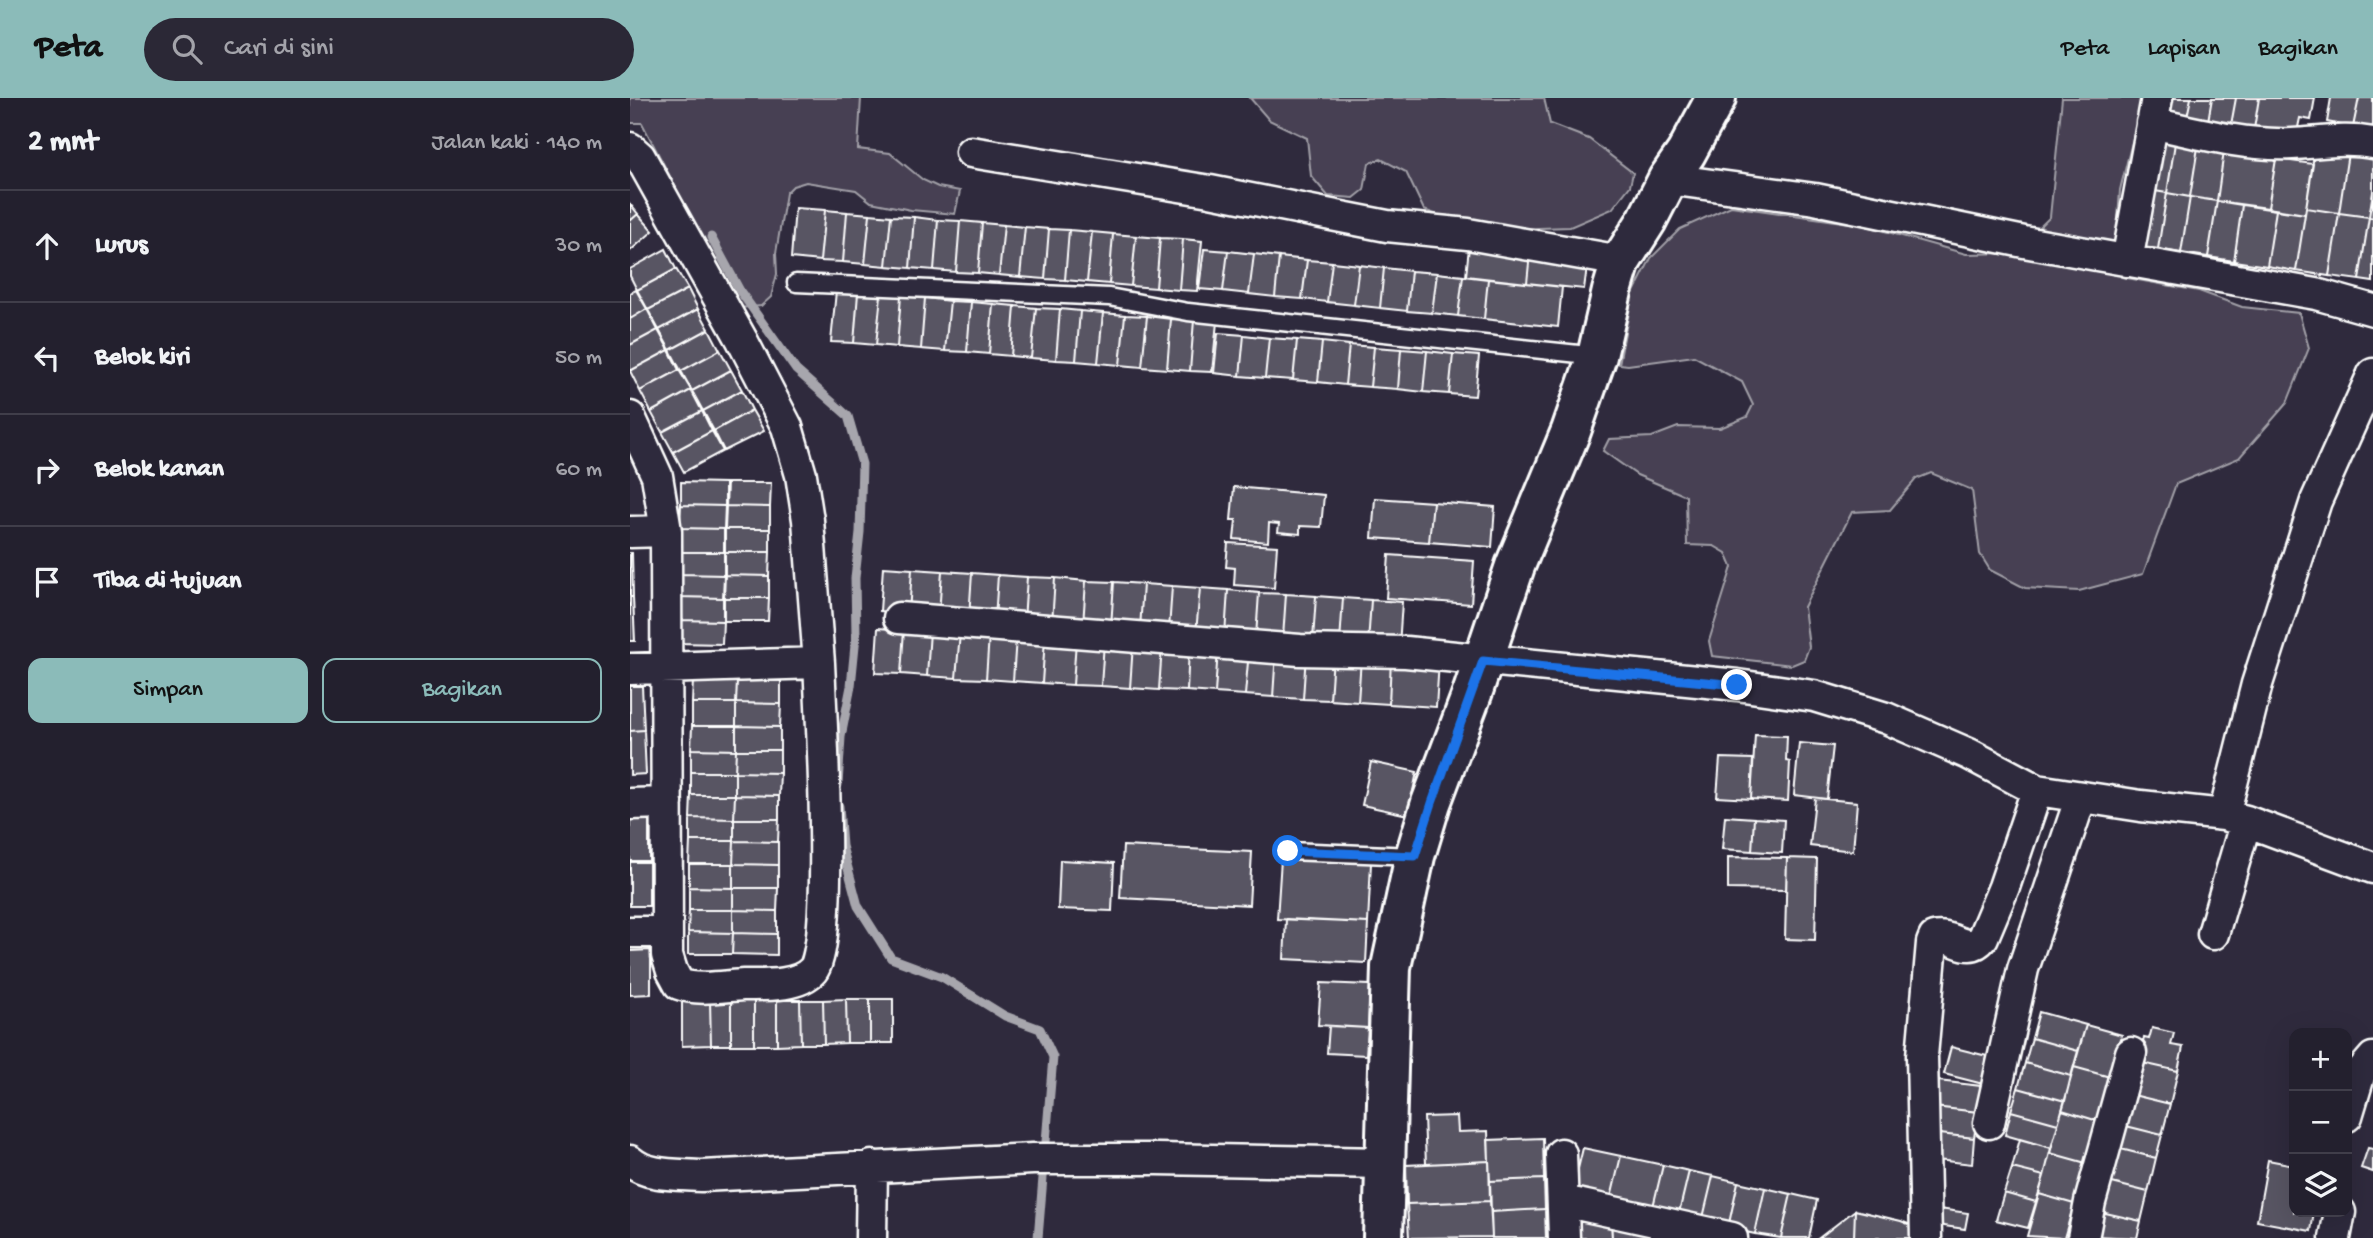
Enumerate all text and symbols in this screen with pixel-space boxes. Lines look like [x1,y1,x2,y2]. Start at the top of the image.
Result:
search box [144,18,634,81]
text: Peta [35,30,102,68]
icon: search [168,30,206,68]
text: Cari di sini [224,34,334,65]
text: Peta [2061,35,2109,64]
text: Lapisan [2147,35,2220,64]
text: Bagikan [2258,35,2338,64]
text: 2 mnt [28,126,98,161]
text: Jalan kaki · 140 m [431,130,602,157]
icon: ahead [28,227,66,265]
text: Lurus [95,231,148,262]
text: 30 m [555,233,602,260]
icon: left [28,339,66,377]
text: Belok kiri [95,343,191,374]
text: 50 m [555,345,602,372]
icon: right [28,451,66,489]
text: Belok kanan [95,455,224,486]
text: 60 m [556,457,602,484]
icon: arrive [28,563,66,601]
text: Tiba di tujuan [95,567,241,598]
button: Simpan [28,658,308,723]
button: Bagikan [322,658,602,723]
route end [1721,669,1752,700]
route start [1272,835,1303,866]
map controls [2289,1028,2352,1217]
button: + [2289,1028,2352,1091]
button: − [2289,1091,2352,1154]
button: layers [2289,1154,2352,1217]

